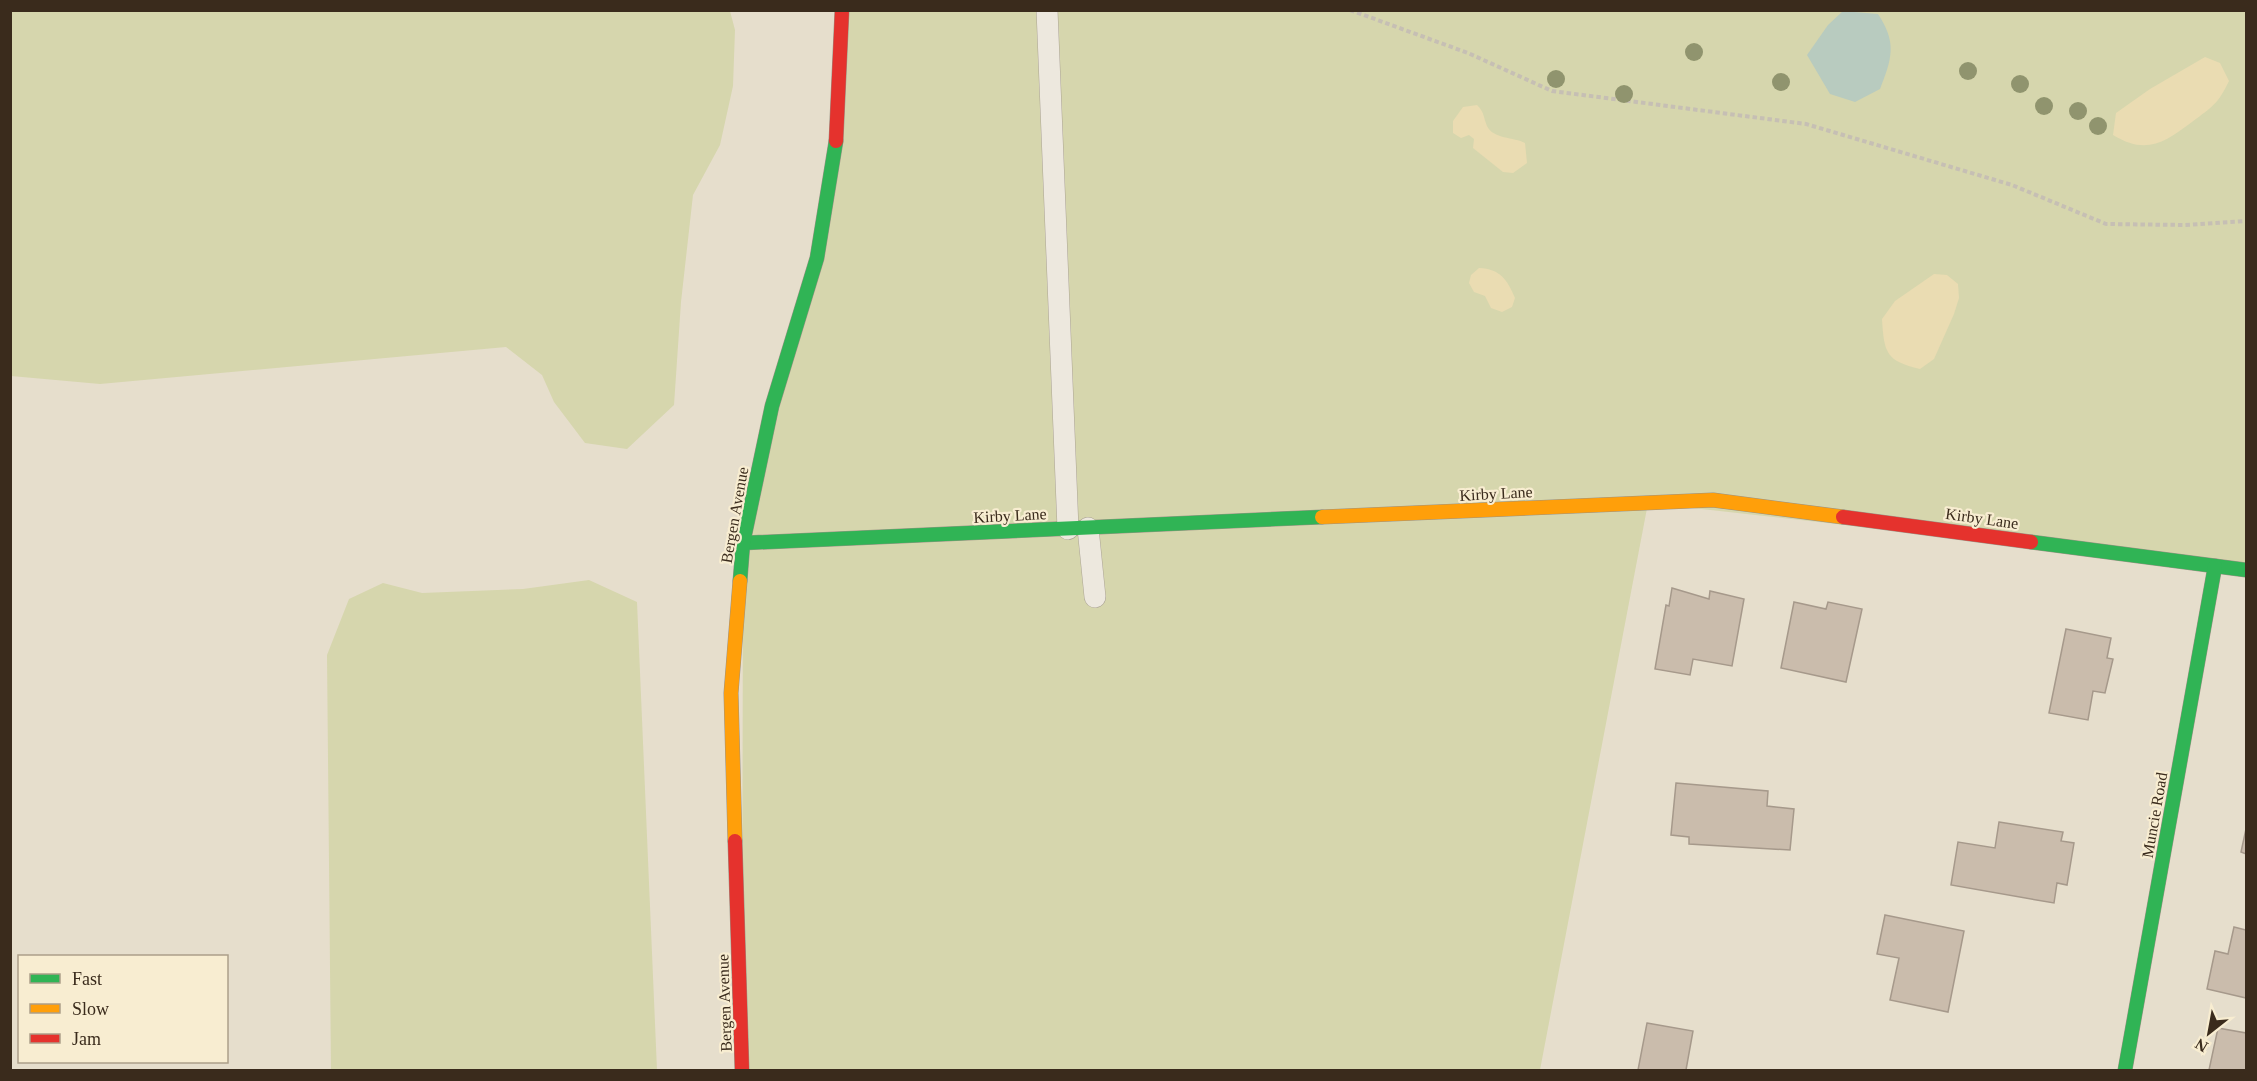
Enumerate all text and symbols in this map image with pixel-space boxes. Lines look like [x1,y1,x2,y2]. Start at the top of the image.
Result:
street label: Bergen Avenue [718,466,752,565]
street label: Kirby Lane [1459,483,1533,505]
street label: Kirby Lane [973,505,1047,527]
street label: Kirby Lane [1944,505,2019,533]
street label: Muncie Road [2139,771,2170,859]
street label: Bergen Avenue [714,954,736,1052]
legend [18,955,228,1063]
text: Fast [72,969,102,989]
text: Slow [72,999,109,1019]
north arrow [2179,1003,2239,1063]
text: Jam [72,1029,101,1049]
text: N [2192,1035,2211,1056]

